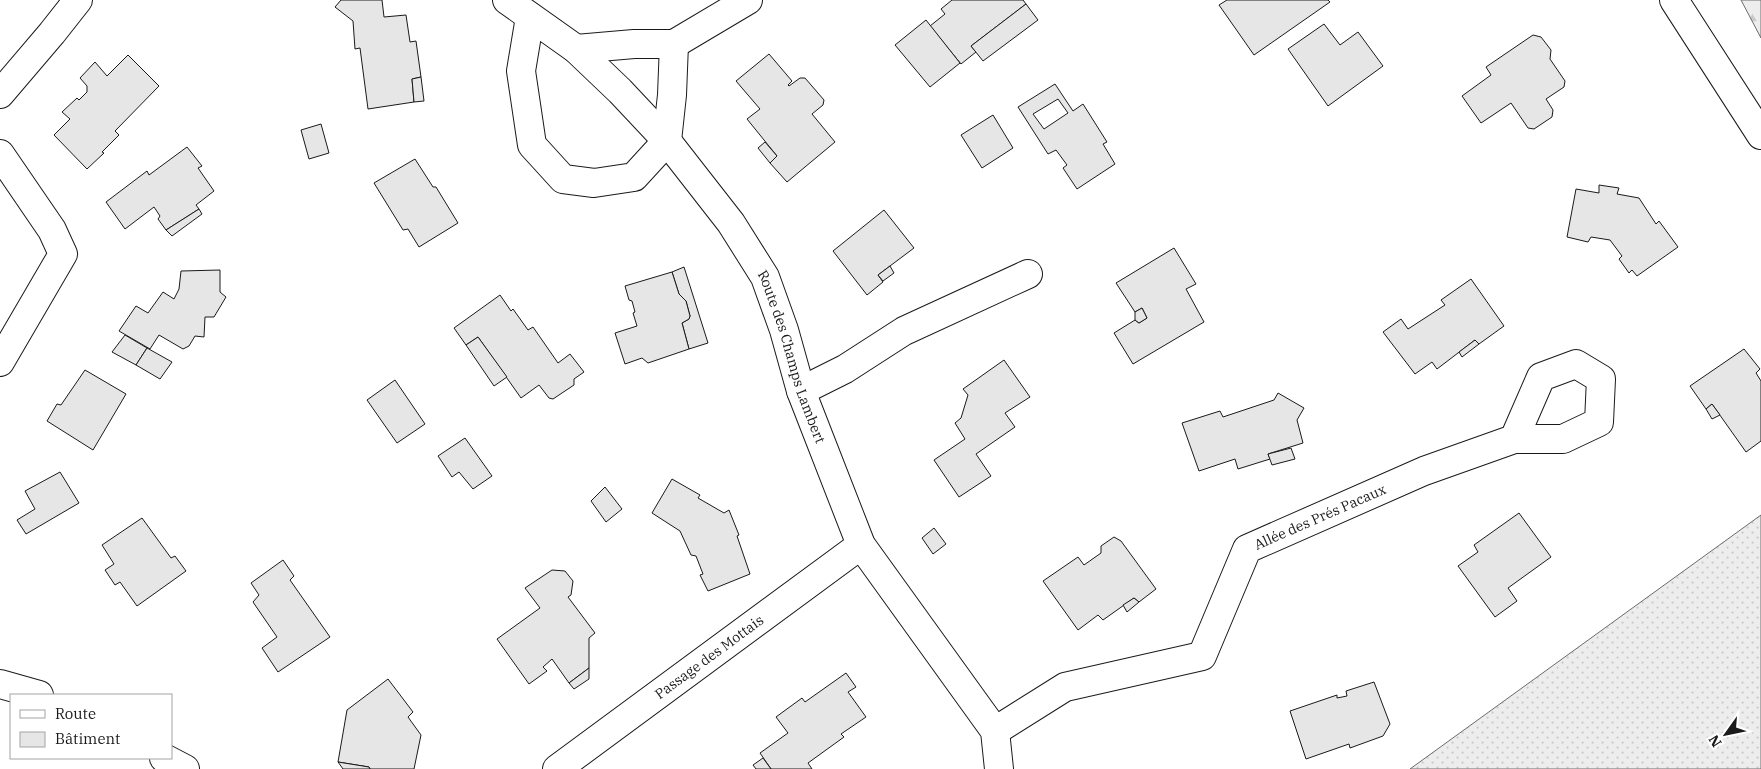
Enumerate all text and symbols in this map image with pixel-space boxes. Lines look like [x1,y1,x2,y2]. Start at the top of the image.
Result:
street label: Route des Champs Lambert [754,266,830,446]
street label: Allée des Prés Pacaux [1251,480,1389,554]
street label: Passage des Mottais [651,611,767,703]
legend [10,694,172,759]
text: Route [55,704,96,723]
north arrow [1701,709,1751,759]
text: Bâtiment [55,729,120,748]
text: N [1705,732,1726,751]

